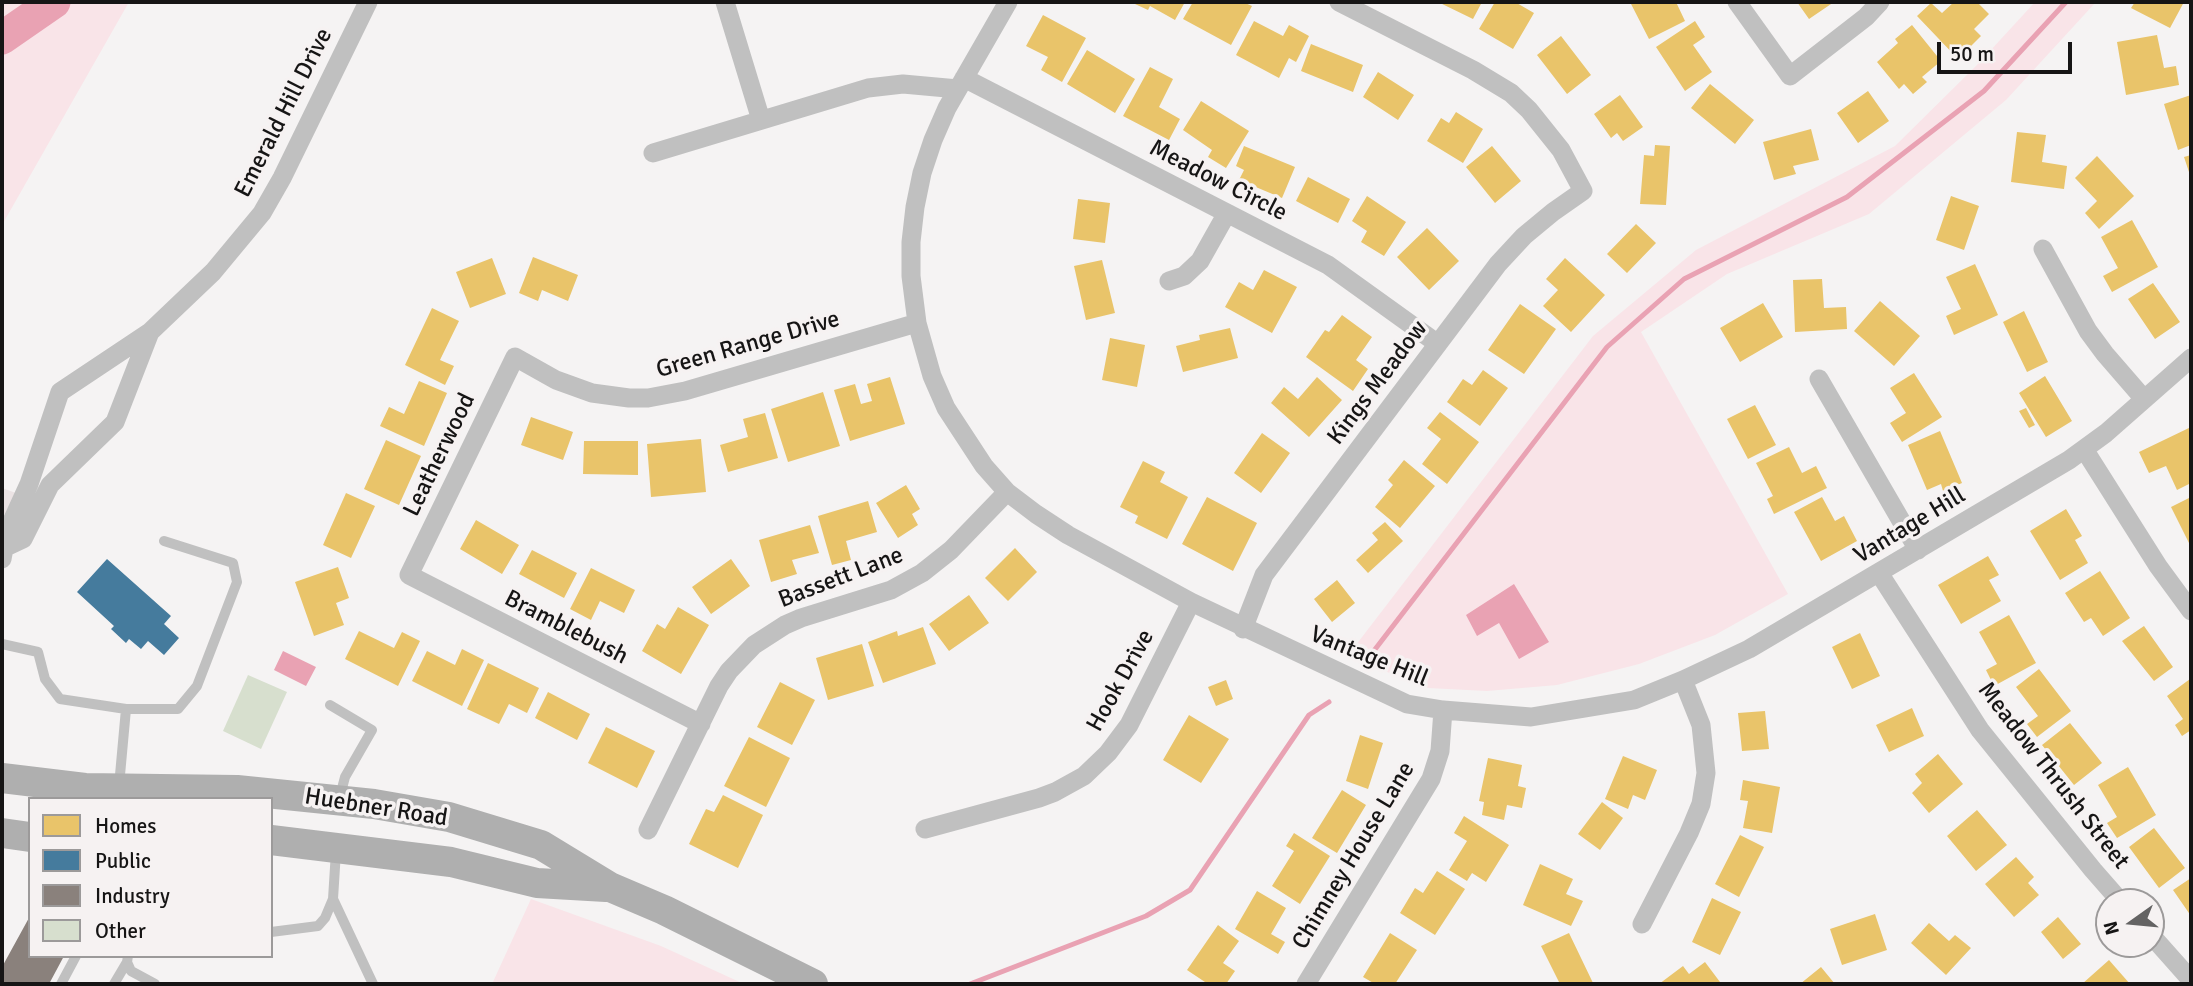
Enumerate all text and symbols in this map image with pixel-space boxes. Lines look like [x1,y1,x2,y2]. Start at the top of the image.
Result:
street label: Emerald Hill Drive [229,24,339,202]
scale bar [1941,28,2076,72]
text: 50 m [1950,41,1994,67]
street label: Meadow Circle [1144,134,1292,228]
street label: Green Range Drive [653,305,843,385]
street label: Kings Meadow [1322,315,1434,451]
street label: Leatherwood [398,389,482,521]
street label: Vantage Hill [1849,481,1971,571]
street label: Bassett Lane [775,541,907,615]
street label: Bramblebush [499,585,633,671]
street label: Vantage Hill [1306,620,1432,694]
street label: Hook Drive [1081,625,1161,737]
street label: Meadow Thrush Street [1971,677,2135,875]
street label: Chimney House Lane [1287,757,1421,955]
street label: Huebner Road [302,782,450,834]
legend [28,797,273,958]
text: Homes [95,813,157,839]
text: Public [95,848,151,874]
text: Industry [95,883,170,909]
north arrow [2095,888,2165,958]
text: Other [95,918,146,944]
text: N [2098,918,2125,937]

